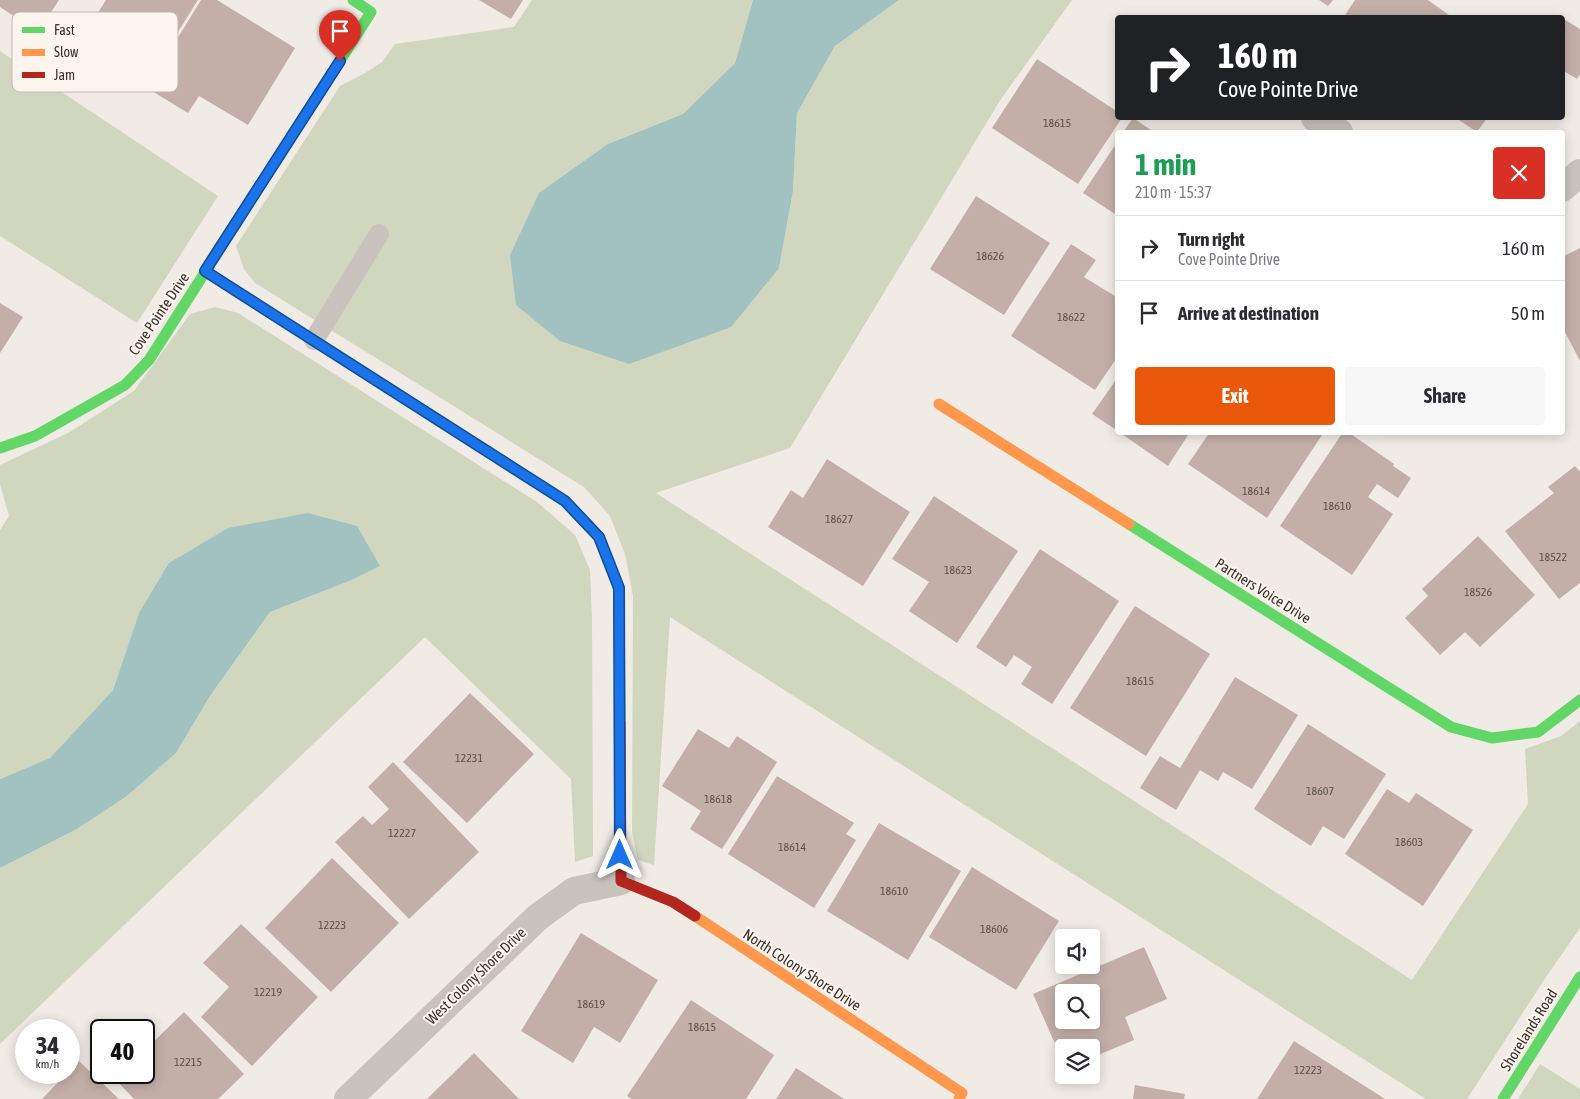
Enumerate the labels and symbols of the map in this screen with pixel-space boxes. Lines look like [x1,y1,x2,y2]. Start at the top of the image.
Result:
pin [319,10,361,61]
legend [12,12,178,92]
text: Fast [54,22,75,38]
text: Slow [54,44,79,60]
text: Jam [54,67,75,83]
house number: 18615 [1043,116,1071,130]
house number: 18626 [976,249,1004,263]
street label: Cove Pointe Drive [125,269,192,358]
house number: 18622 [1057,310,1085,324]
house number: 18614 [1242,484,1270,498]
house number: 18610 [1323,499,1351,513]
house number: 18627 [825,512,853,526]
house number: 18522 [1539,550,1567,564]
street label: Partners Voice Drive [1212,554,1314,627]
house number: 18623 [944,563,972,577]
house number: 18526 [1464,585,1492,599]
house number: 18615 [1126,674,1154,688]
house number: 12231 [455,751,483,765]
house number: 18607 [1306,784,1334,798]
house number: 18618 [704,792,732,806]
house number: 12227 [388,826,416,840]
position arrow [593,828,645,880]
house number: 18603 [1395,835,1423,849]
house number: 18614 [778,840,806,854]
house number: 18610 [880,884,908,898]
house number: 12223 [318,918,346,932]
house number: 18606 [980,922,1008,936]
street label: West Colony Shore Drive [422,924,529,1028]
street label: North Colony Shore Drive [740,925,865,1014]
house number: 12219 [254,985,282,999]
street label: Shorelands Road [1497,986,1560,1074]
house number: 18619 [577,997,605,1011]
speed limit sign: 40 [90,1019,155,1084]
house number: 18615 [688,1020,716,1034]
house number: 12215 [174,1055,202,1069]
house number: 12223 [1294,1063,1322,1077]

